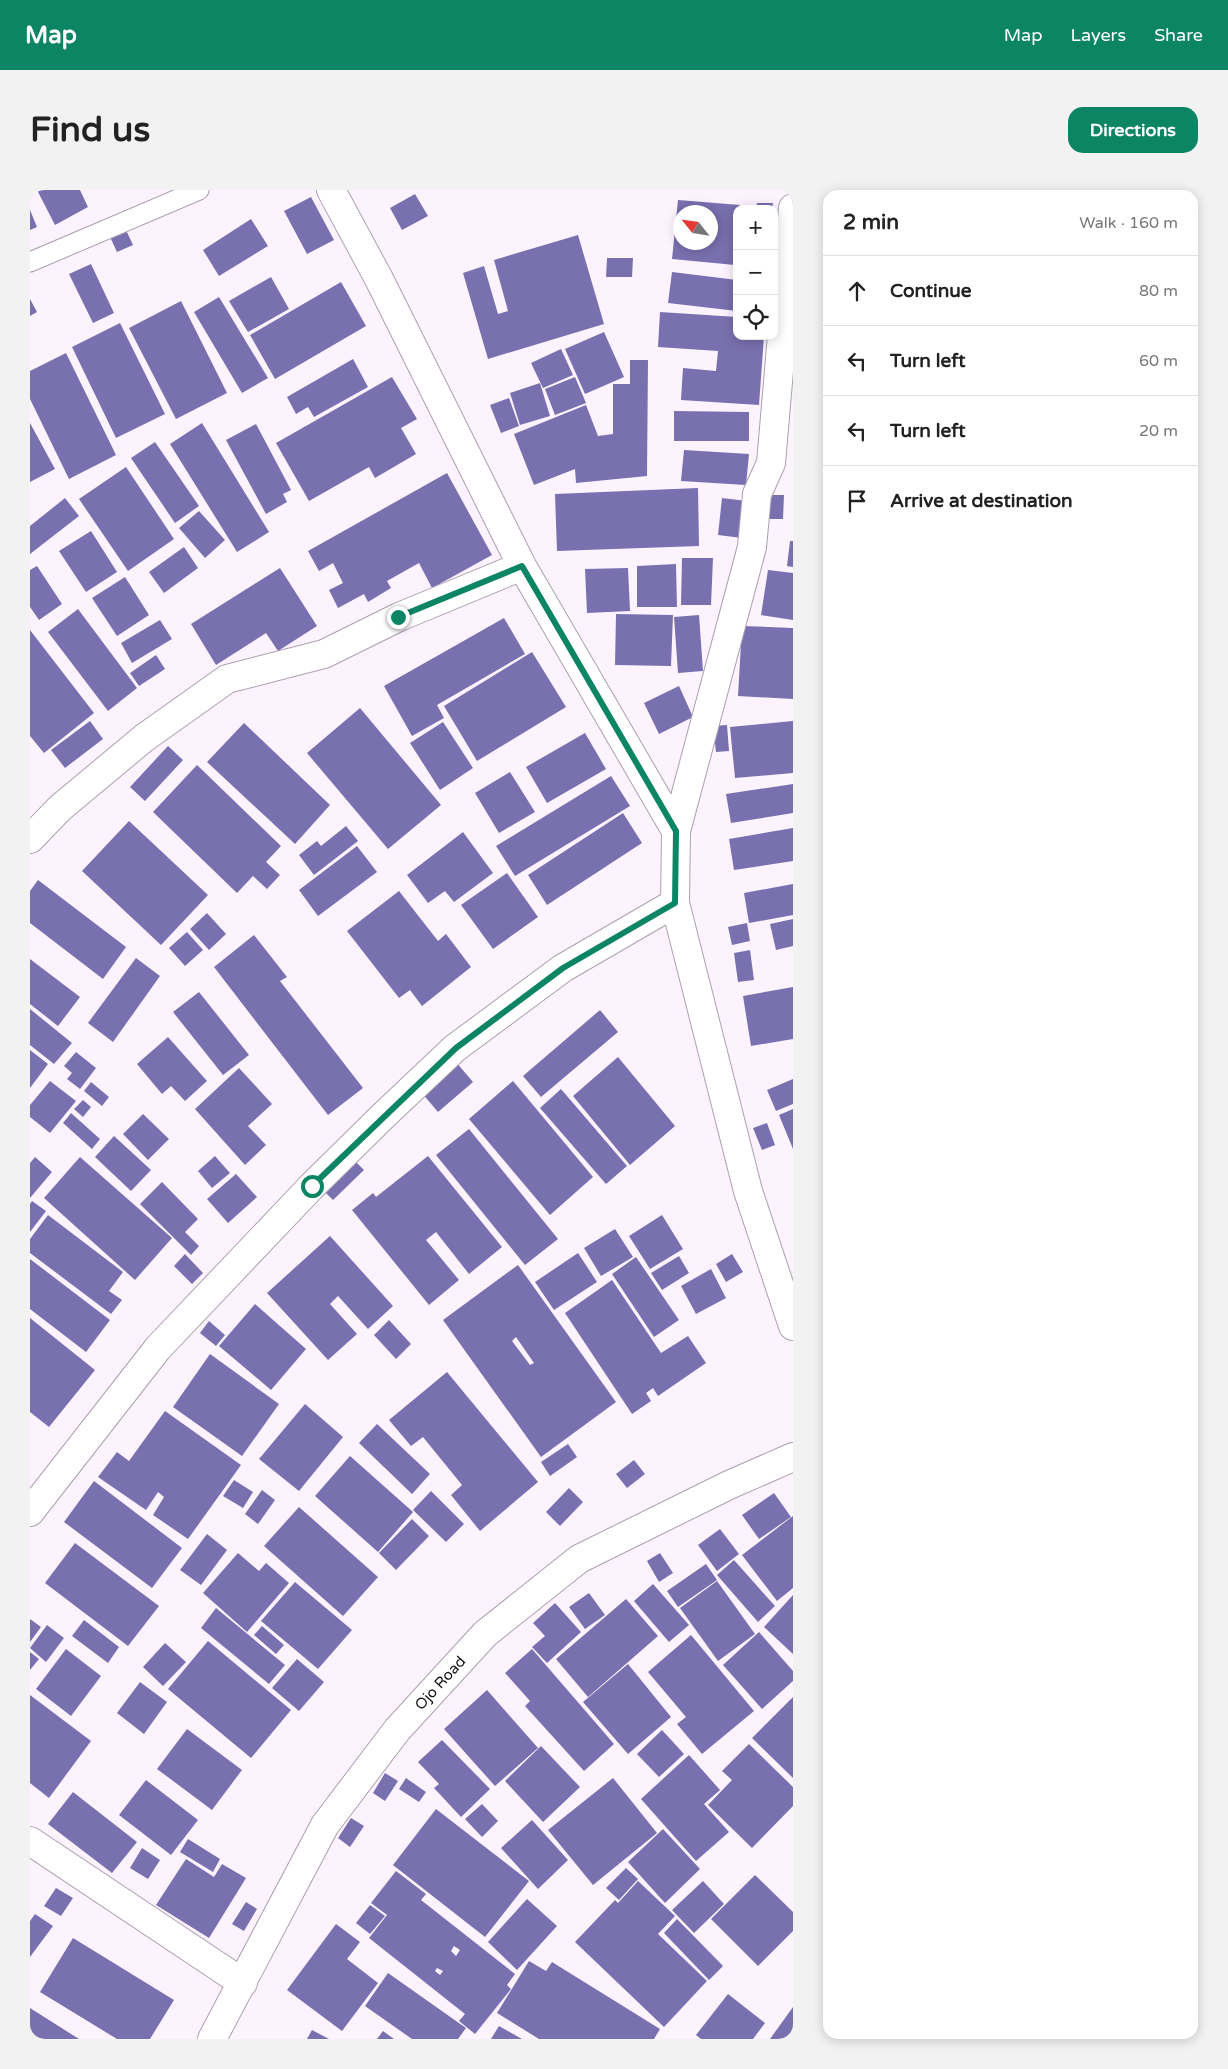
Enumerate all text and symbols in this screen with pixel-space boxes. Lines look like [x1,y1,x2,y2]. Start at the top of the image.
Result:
text: Map [25,21,77,50]
text: Map [1004,24,1043,46]
text: Layers [1071,24,1126,46]
text: Share [1154,24,1203,46]
button: Directions [1068,107,1198,153]
text: Find us [30,109,150,151]
north arrow [673,205,718,250]
map controls [733,205,778,340]
button: + [733,205,778,250]
text: 2 min [843,210,899,235]
text: Walk · 160 m [1079,213,1178,233]
button: − [733,250,778,295]
icon: ahead [843,277,871,305]
text: Continue [890,280,972,302]
text: 80 m [1139,281,1178,301]
button: locate [733,295,778,340]
icon: left [843,347,871,375]
text: Turn left [890,350,966,372]
text: 60 m [1139,351,1178,371]
icon: left [843,417,871,445]
text: Turn left [890,420,966,442]
text: 20 m [1139,421,1178,441]
icon: arrive [843,487,871,515]
text: Arrive at destination [890,490,1073,512]
route end [387,606,410,629]
route start [301,1175,324,1198]
street label: Ojo Road [411,1652,469,1714]

